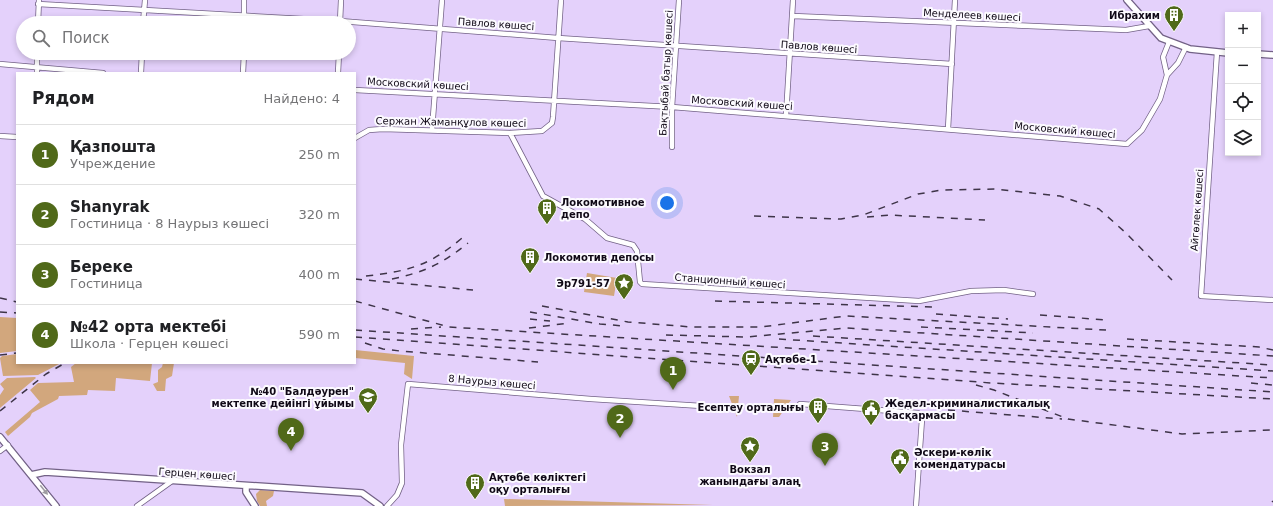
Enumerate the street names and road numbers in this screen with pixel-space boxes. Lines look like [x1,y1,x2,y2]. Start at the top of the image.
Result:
street label: Менделеев көшесі [923,7,1021,23]
street label: Бақтыбай батыр көшесі [657,10,675,136]
street label: Павлов көшесі [457,16,535,32]
street label: Павлов көшесі [780,39,858,55]
street label: Московский көшесі [367,76,469,92]
street label: Московский көшесі [691,94,793,112]
street label: Сержан Жаманқұлов көшесі [376,115,526,129]
street label: Московский көшесі [1014,120,1116,140]
street label: Айгөлек көшесі [1189,169,1205,251]
street label: Станционный көшесі [674,272,786,290]
street label: 8 Наурыз көшесі [448,373,536,391]
street label: Герцен көшесі [158,466,236,482]

